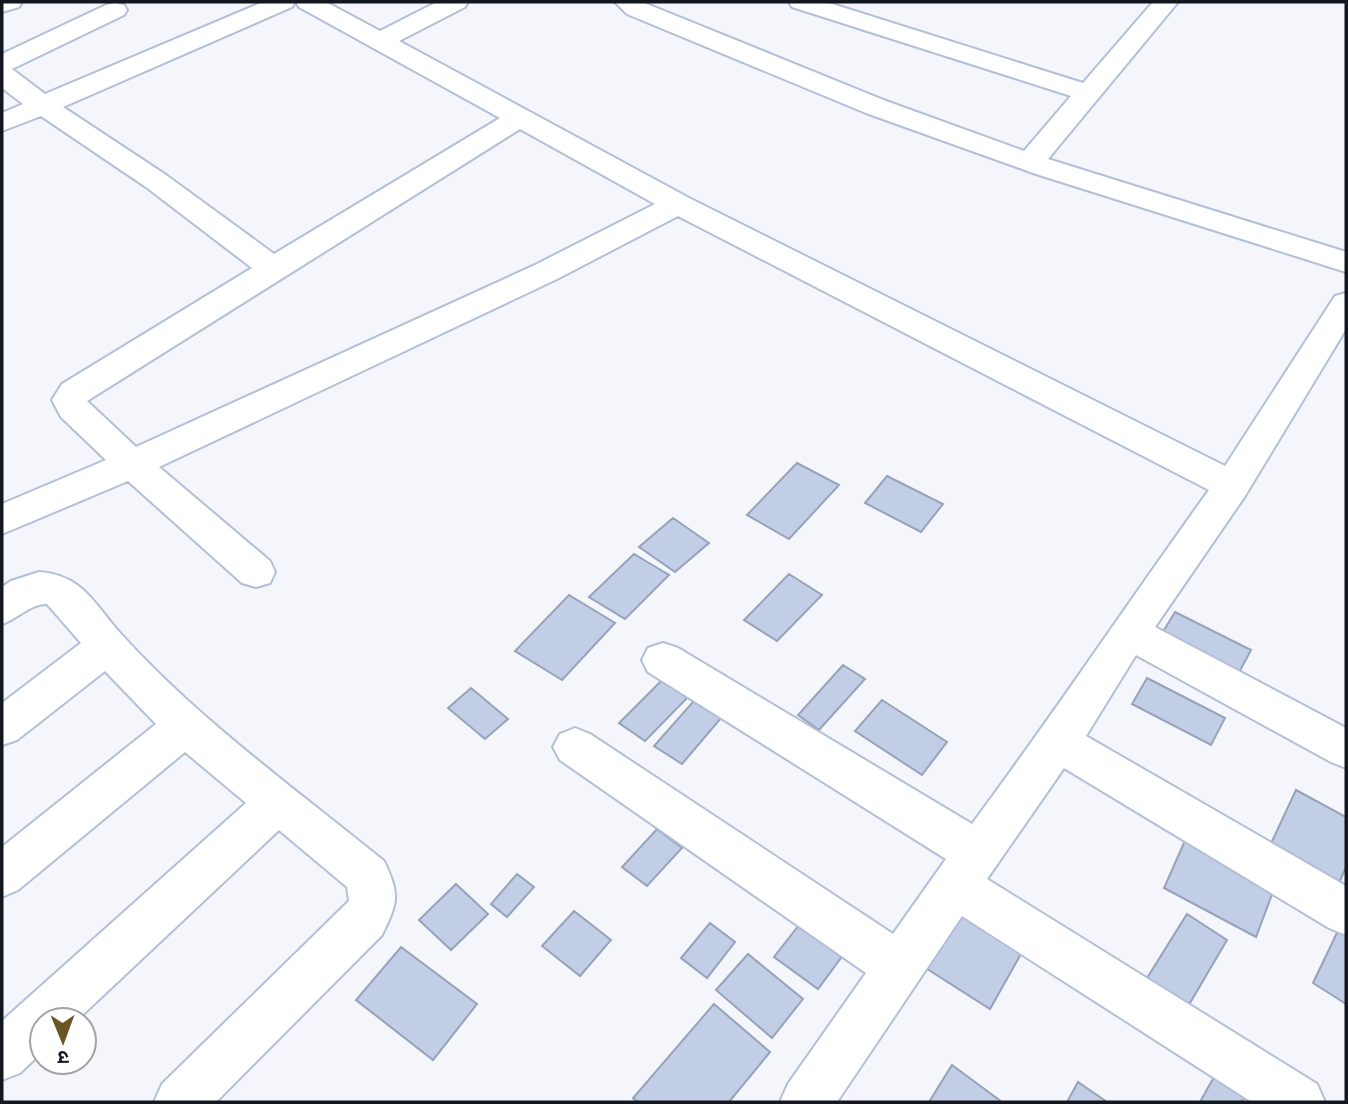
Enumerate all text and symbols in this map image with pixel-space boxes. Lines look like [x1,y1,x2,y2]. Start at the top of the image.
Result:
north arrow [28,1006,98,1076]
text: उ [57,1046,69,1070]

